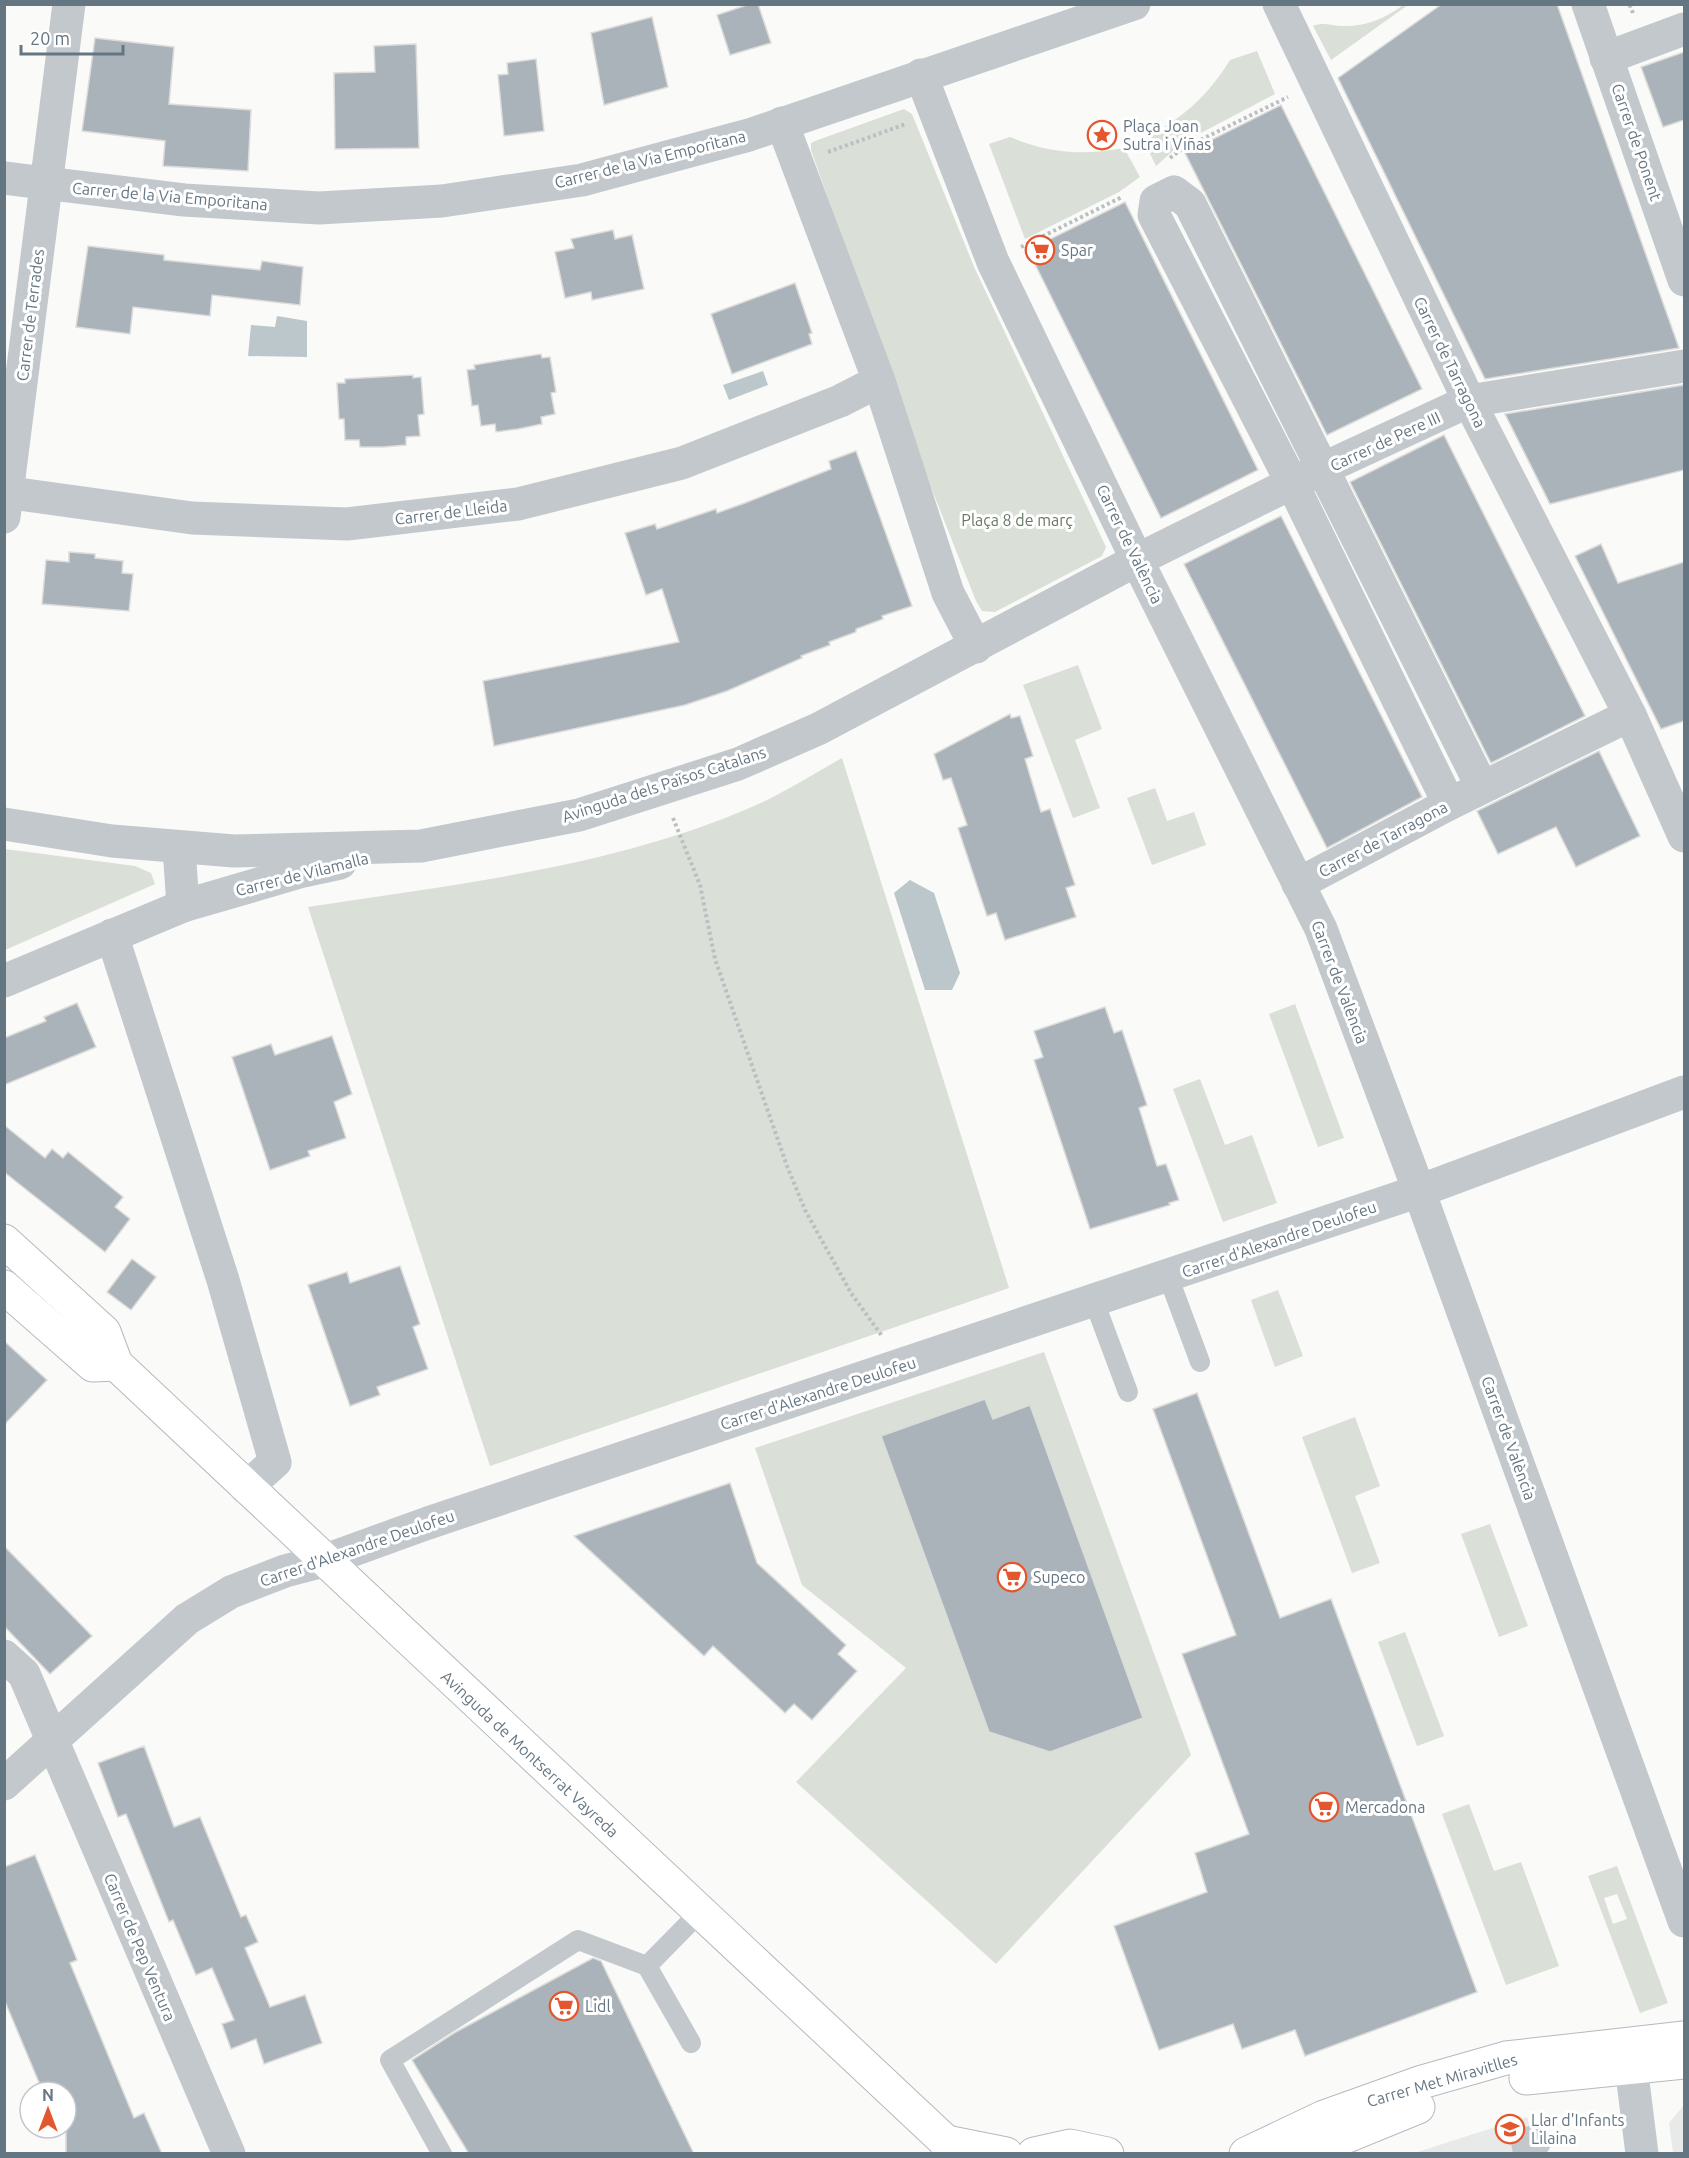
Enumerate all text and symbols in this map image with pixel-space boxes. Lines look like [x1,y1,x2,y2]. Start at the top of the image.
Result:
scale bar [21,18,123,56]
text: 20 m [30,28,70,48]
street label: Carrer de Ponent [1609,81,1666,204]
place label: Plaça Joan Sutra i Viñas [1123,117,1211,153]
place icon: Plaça Joan Sutra i Viñas [1086,119,1118,151]
street label: Carrer de la Via Emporitana [553,127,747,191]
street label: Carrer de la Via Emporitana [71,178,269,214]
supermarket icon: Spar [1024,234,1056,266]
place label: Spar [1061,241,1093,259]
street label: Carrer de Terrades [13,248,47,382]
street label: Carrer de Tarragona [1410,294,1490,430]
street label: Carrer de Pere III [1327,408,1443,474]
street label: Carrer de València [1093,481,1167,607]
street label: Carrer de Lleida [394,496,508,528]
park label: Plaça 8 de març [961,511,1073,529]
street label: Avinguda dels Països Catalans [560,742,768,825]
street label: Carrer de Tarragona [1315,797,1451,881]
street label: Carrer de Vilamalla [234,849,370,899]
street label: Carrer de València [1308,918,1372,1046]
street label: Carrer d'Alexandre Deulofeu [1179,1197,1379,1281]
street label: Carrer d'Alexandre Deulofeu [718,1353,918,1433]
street label: Carrer de València [1478,1374,1540,1502]
street label: Carrer d'Alexandre Deulofeu [257,1506,457,1590]
supermarket icon: Supeco [996,1561,1028,1593]
place label: Supeco [1033,1568,1085,1586]
street label: Avinguda de Montserrat Vayreda [438,1667,622,1841]
supermarket icon: Mercadona [1308,1791,1340,1823]
place label: Mercadona [1345,1798,1425,1816]
street label: Carrer de Pep Ventura [101,1870,179,2024]
supermarket icon: Lidl [548,1990,580,2022]
place label: Lidl [585,1997,611,2015]
street label: Carrer Met Miravitlles [1365,2050,1519,2110]
north arrow [18,2080,78,2140]
text: N [42,2086,54,2104]
place label: Llar d'Infants Lilaina [1531,2111,1624,2147]
school or university icon: Llar d'Infants Lilaina [1494,2113,1526,2145]

